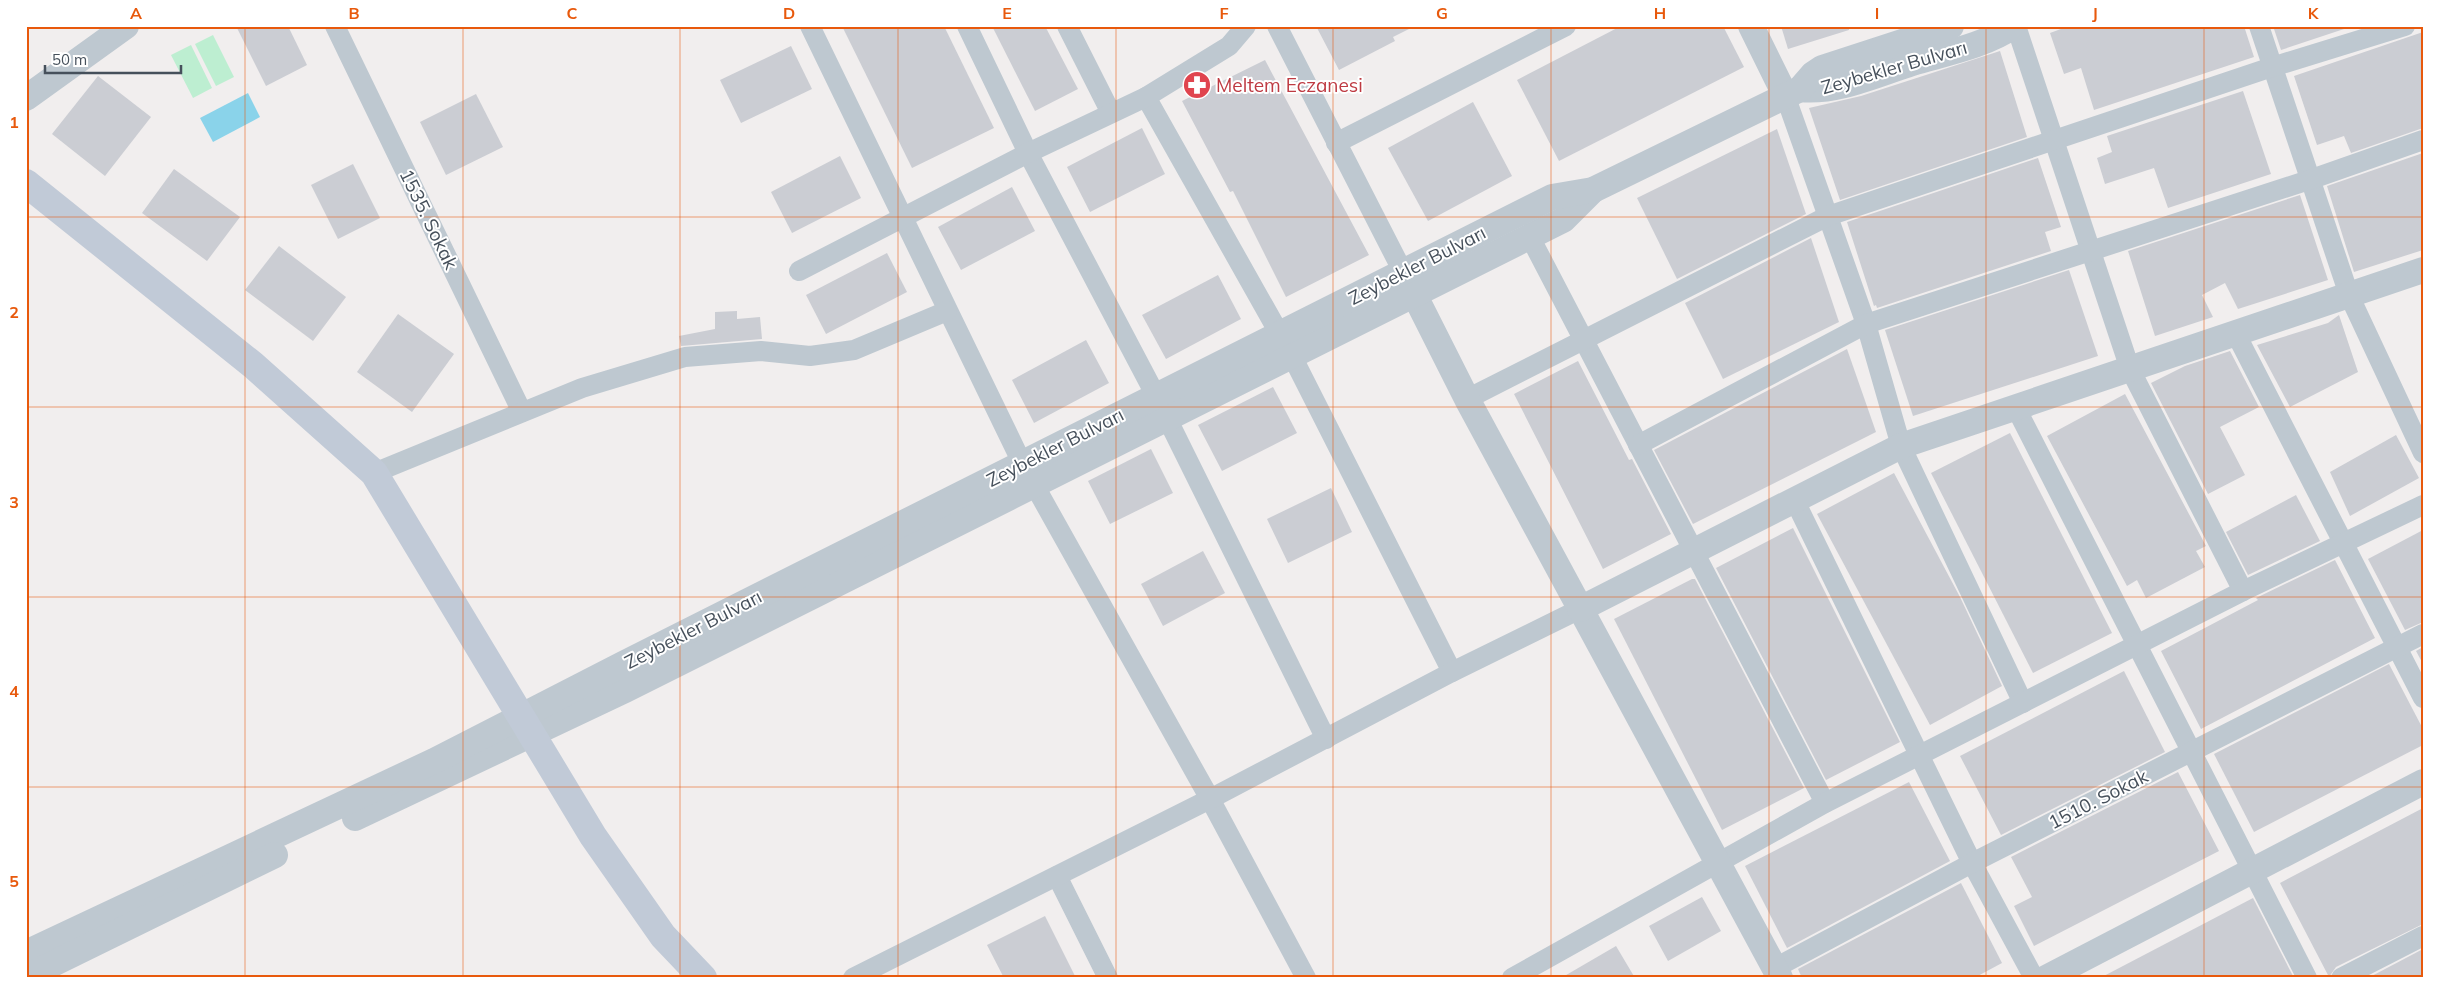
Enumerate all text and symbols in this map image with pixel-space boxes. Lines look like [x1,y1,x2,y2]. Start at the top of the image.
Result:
text: A [130,3,142,23]
text: B [348,3,360,23]
text: C [567,3,578,23]
text: D [783,3,795,23]
text: E [1002,3,1012,23]
text: F [1219,3,1229,23]
text: G [1436,3,1448,23]
text: H [1654,3,1666,23]
text: I [1875,3,1879,23]
text: J [2092,3,2098,23]
text: K [2308,3,2320,23]
street label: Zeybekler Bulvarı [1818,35,1970,99]
scale bar [45,42,181,74]
text: 50 m [52,50,87,69]
pharmacy icon: Meltem Eczanesi [1182,70,1212,100]
place label: Meltem Eczanesi [1216,73,1363,97]
text: 1 [9,112,19,132]
street label: 1535. Sokak [394,165,464,273]
street label: Zeybekler Bulvarı [1344,220,1490,310]
text: 2 [9,302,19,322]
street label: Zeybekler Bulvarı [982,402,1128,492]
text: 3 [9,492,19,512]
street label: Zeybekler Bulvarı [620,584,766,674]
text: 4 [9,681,19,701]
street label: 1510. Sokak [2044,764,2152,834]
text: 5 [9,871,19,891]

